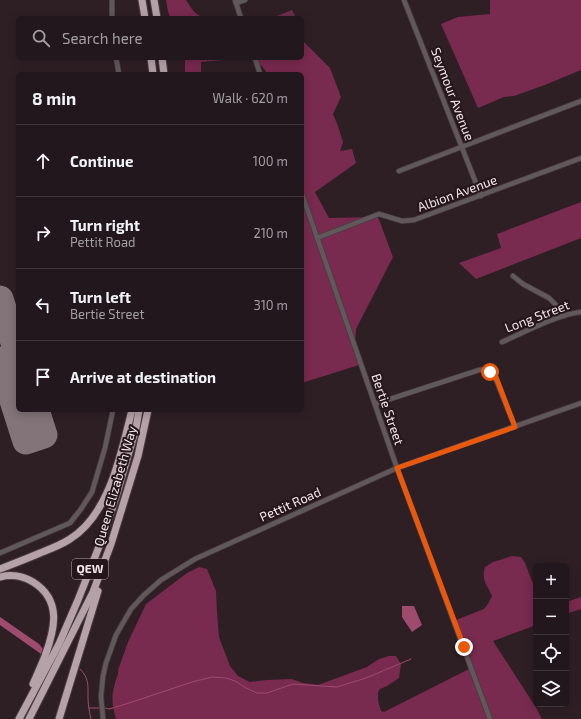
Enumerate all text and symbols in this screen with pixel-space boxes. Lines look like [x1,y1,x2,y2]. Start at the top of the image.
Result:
search box [16,16,304,60]
icon: search [30,27,52,49]
text: Search here [62,29,143,47]
street label: Seymour Avenue [428,45,478,143]
text: 8 min [32,88,76,108]
text: Walk · 620 m [213,90,288,106]
icon: ahead [32,150,54,172]
text: Continue [70,152,133,170]
text: 100 m [253,153,288,169]
street label: Albion Avenue [415,171,499,215]
text: Turn right [70,216,140,234]
icon: right [32,222,54,244]
text: 210 m [253,225,288,241]
text: Pettit Road [70,234,136,250]
text: Turn left [70,288,131,306]
icon: left [32,294,54,316]
street label: Long Street [502,296,572,336]
text: 310 m [253,297,288,313]
text: Bertie Street [70,306,144,322]
route start [481,363,499,381]
icon: arrive [32,366,54,388]
text: Arrive at destination [70,368,216,386]
street label: Bertie Street [368,371,408,447]
street label: Queen Elizabeth Way [90,424,140,548]
street label: Pettit Road [257,483,323,525]
road number: QEW [72,559,108,579]
map controls [533,563,569,707]
button: + [533,563,569,599]
button: − [533,599,569,635]
button: locate [533,635,569,671]
route end [455,638,473,656]
button: layers [533,671,569,707]

